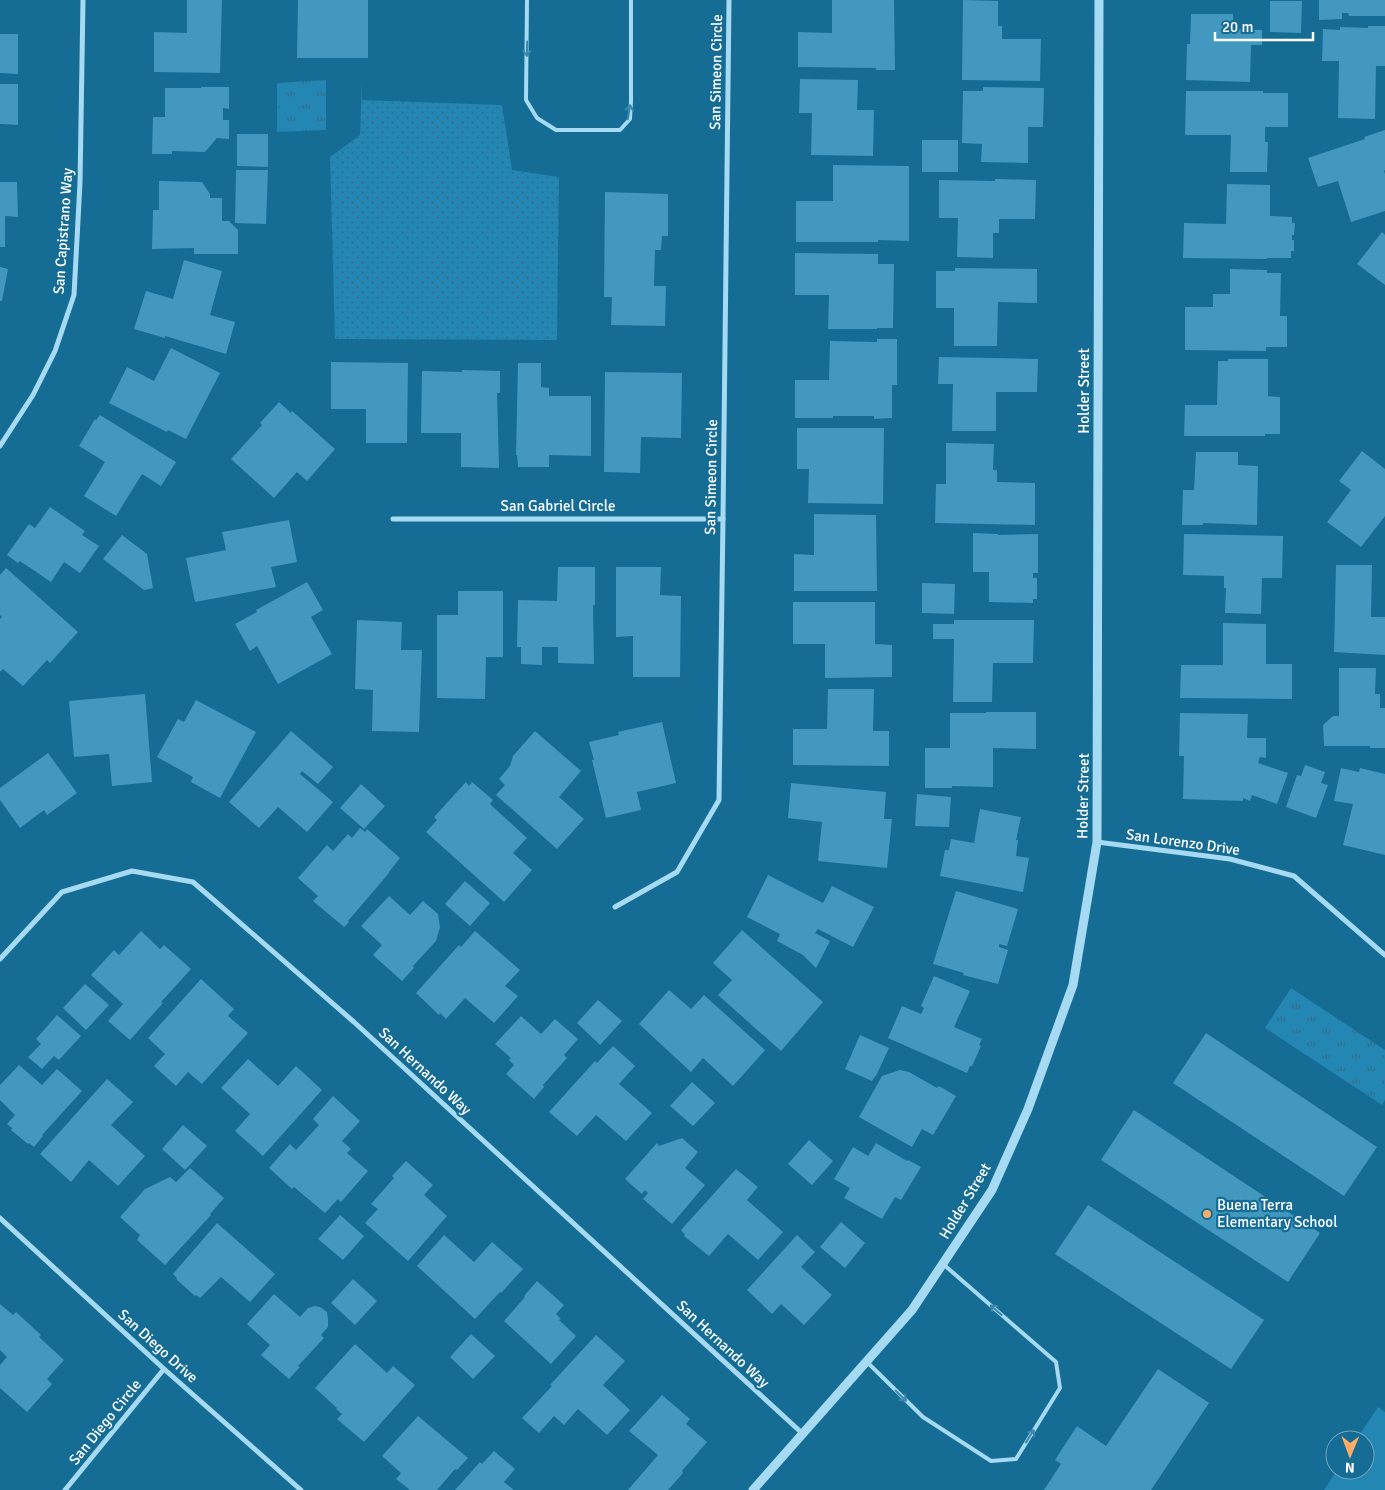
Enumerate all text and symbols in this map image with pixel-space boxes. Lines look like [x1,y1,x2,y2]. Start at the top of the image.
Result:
scale bar [1215,10,1312,42]
street label: San Simeon Circle [706,14,726,130]
text: 20 m [1222,18,1253,36]
one-way arrow [522,40,531,56]
one-way arrow [625,105,635,121]
street label: San Capistrano Way [50,167,76,295]
street label: Holder Street [1075,348,1093,434]
street label: San Simeon Circle [701,419,721,535]
street label: San Gabriel Circle [501,497,615,515]
street label: Holder Street [1073,753,1093,839]
street label: San Lorenzo Drive [1125,825,1241,859]
street label: San Hernando Way [375,1023,475,1119]
street label: Holder Street [935,1160,995,1242]
place label: Buena Terra Elementary School [1217,1196,1338,1231]
marker: Buena Terra Elementary School [1201,1208,1213,1220]
street label: San Hernando Way [673,1296,773,1392]
one-way arrow [990,1304,1003,1316]
street label: San Diego Drive [114,1305,202,1387]
street label: San Diego Circle [65,1376,145,1468]
one-way arrow [895,1390,908,1402]
one-way arrow [1025,1430,1035,1444]
north arrow [1325,1430,1375,1480]
text: N [1345,1459,1355,1476]

